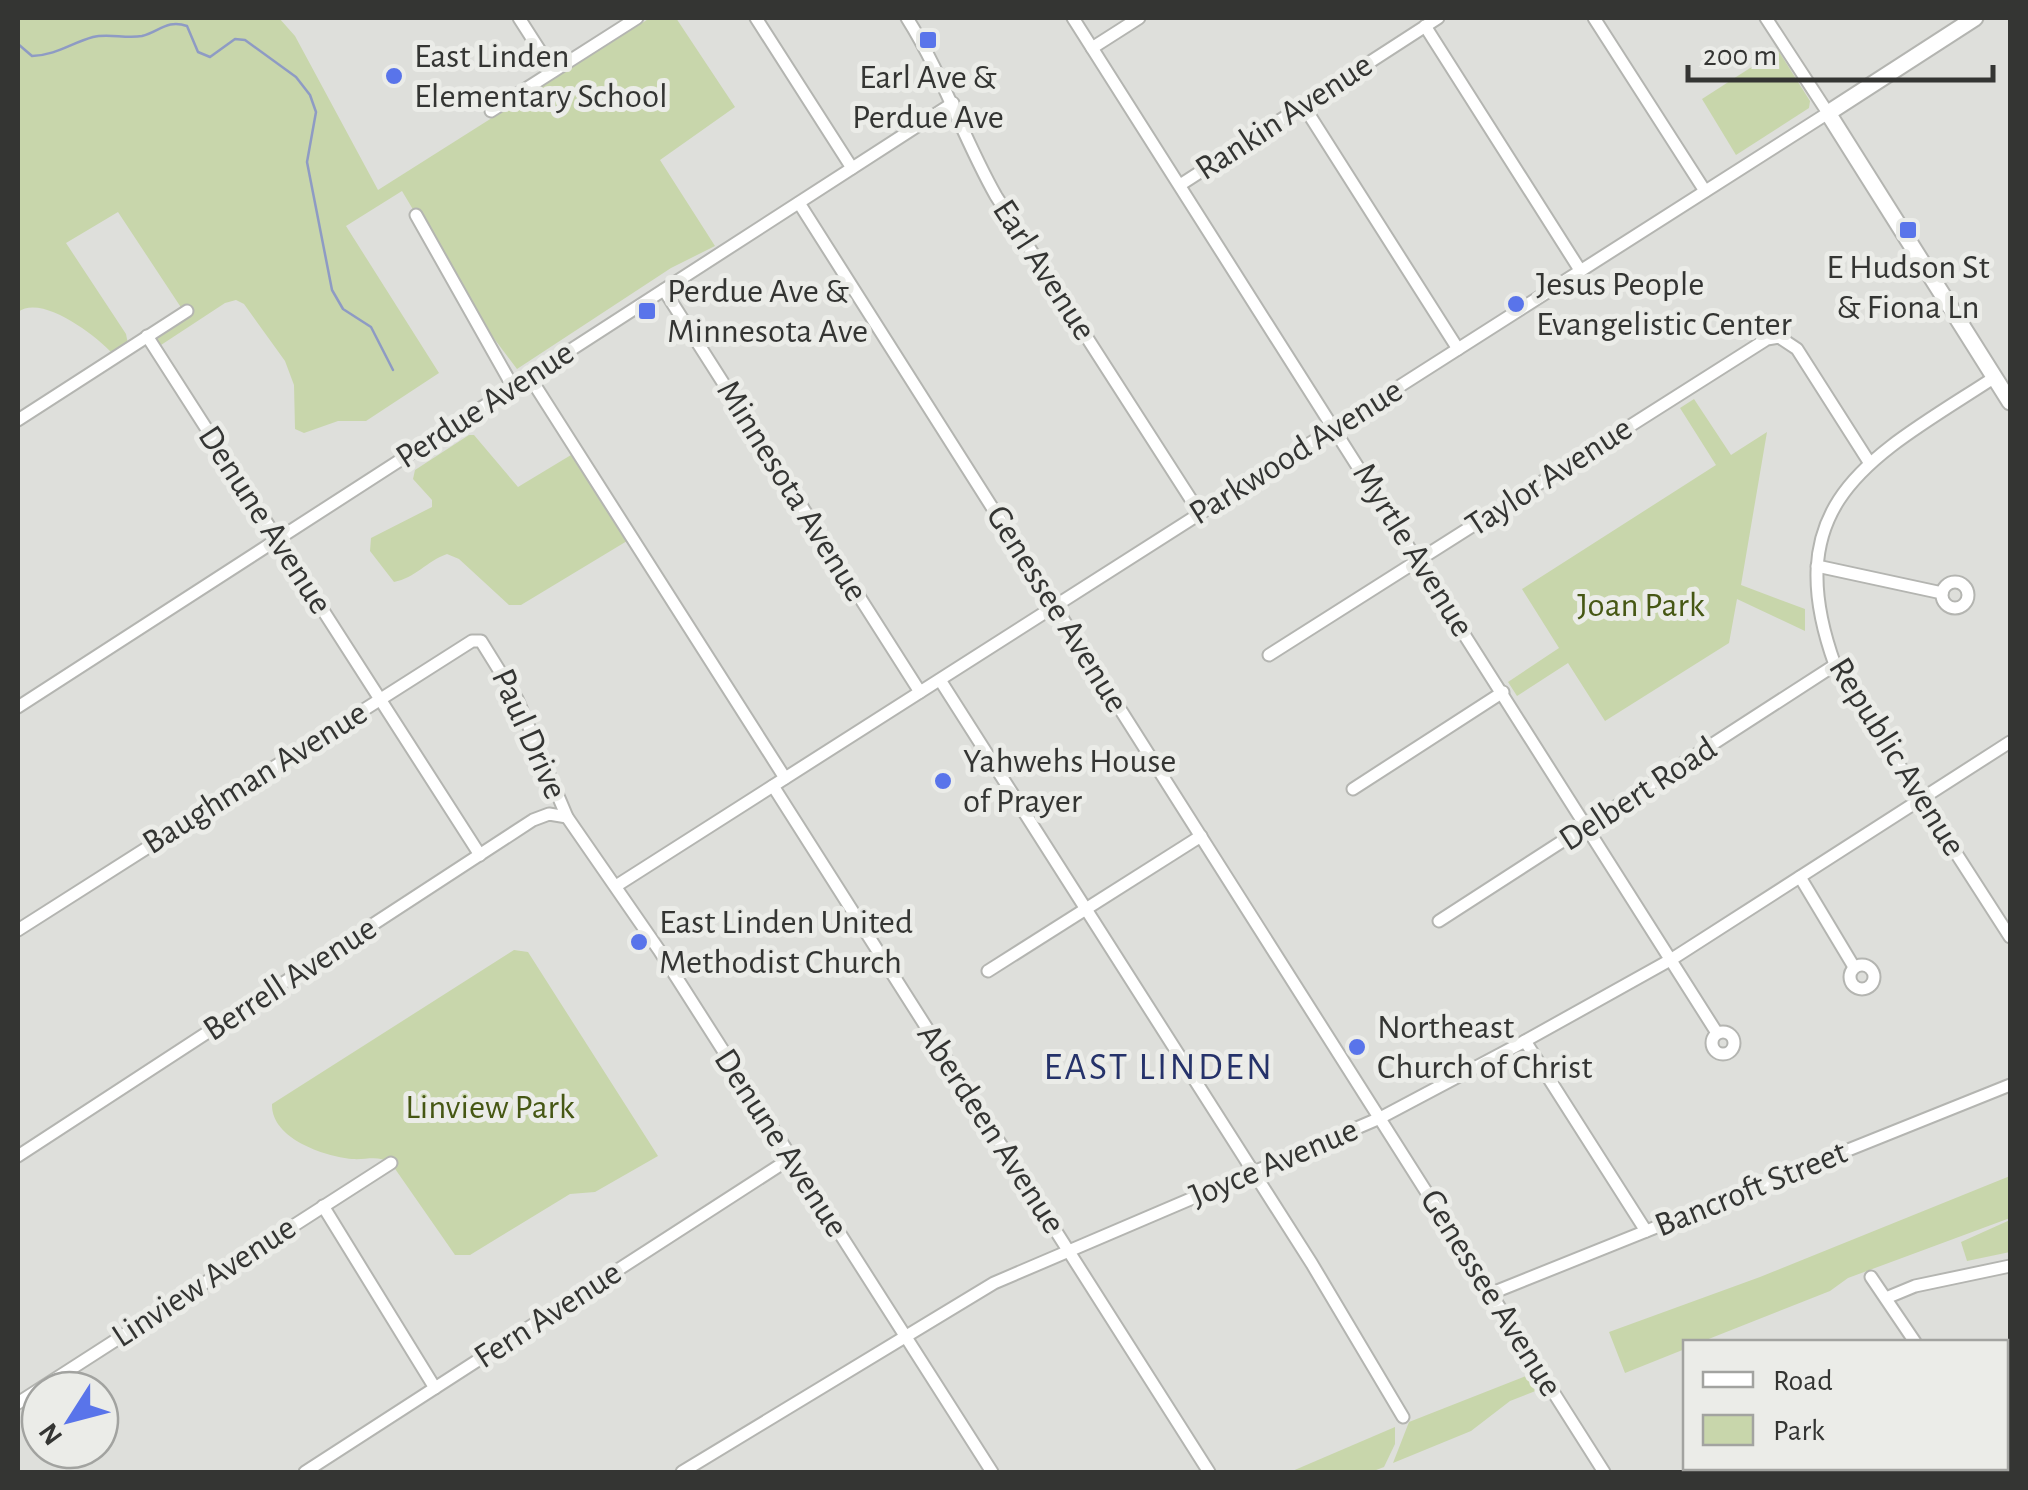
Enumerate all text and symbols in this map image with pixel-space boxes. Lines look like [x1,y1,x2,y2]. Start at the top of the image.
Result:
scale bar [1688,20,1993,82]
marker: Earl Ave & Perdue Ave [917,29,939,51]
place label: East Linden Elementary School [414,39,668,114]
text: 200 m [1703,41,1777,71]
street label: Rankin Avenue [1189,47,1379,187]
place label: Earl Ave & Perdue Ave [852,60,1004,135]
marker: East Linden Elementary School [383,65,405,87]
street label: Earl Avenue [986,193,1102,347]
marker: E Hudson St & Fiona Ln [1897,219,1919,241]
place label: E Hudson St & Fiona Ln [1826,250,1990,325]
place label: Jesus People Evangelistic Center [1536,267,1793,342]
place label: Perdue Ave & Minnesota Ave [667,274,868,349]
marker: Jesus People Evangelistic Center [1505,293,1527,315]
marker: Perdue Ave & Minnesota Ave [636,300,658,322]
street label: Perdue Avenue [390,335,580,475]
street label: Parkwood Avenue [1183,373,1409,531]
street label: Minnesota Avenue [710,374,874,608]
street label: Taylor Avenue [1460,411,1638,543]
street label: Denune Avenue [191,420,339,620]
street label: Myrtle Avenue [1346,457,1480,643]
street label: Genessee Avenue [979,499,1135,719]
park label: Joan Park [1577,588,1705,623]
street label: Republic Avenue [1822,652,1972,862]
street label: Paul Drive [485,664,573,804]
street label: Baughman Avenue [137,695,373,861]
street label: Delbert Road [1553,730,1723,858]
place label: Yahwehs House of Prayer [963,744,1176,819]
marker: Yahwehs House of Prayer [932,770,954,792]
place label: East Linden United Methodist Church [659,905,913,980]
street label: Berrell Avenue [197,910,383,1048]
marker: East Linden United Methodist Church [628,931,650,953]
place label: Northeast Church of Christ [1377,1010,1592,1085]
street label: Aberdeen Avenue [910,1018,1072,1240]
marker: Northeast Church of Christ [1346,1036,1368,1058]
street label: Denune Avenue [707,1043,855,1243]
district label: EAST LINDEN [1044,1049,1274,1087]
park label: Linview Park [405,1090,575,1125]
street label: Joyce Avenue [1185,1112,1363,1214]
street label: Bancroft Street [1650,1135,1852,1243]
street label: Genessee Avenue [1413,1183,1569,1403]
street label: Linview Avenue [106,1210,302,1354]
street label: Fern Avenue [468,1255,628,1375]
legend [1683,1340,2008,1470]
text: Road [1773,1366,1833,1396]
north arrow [20,1370,120,1470]
text: Park [1773,1416,1825,1446]
text: N [34,1417,68,1450]

